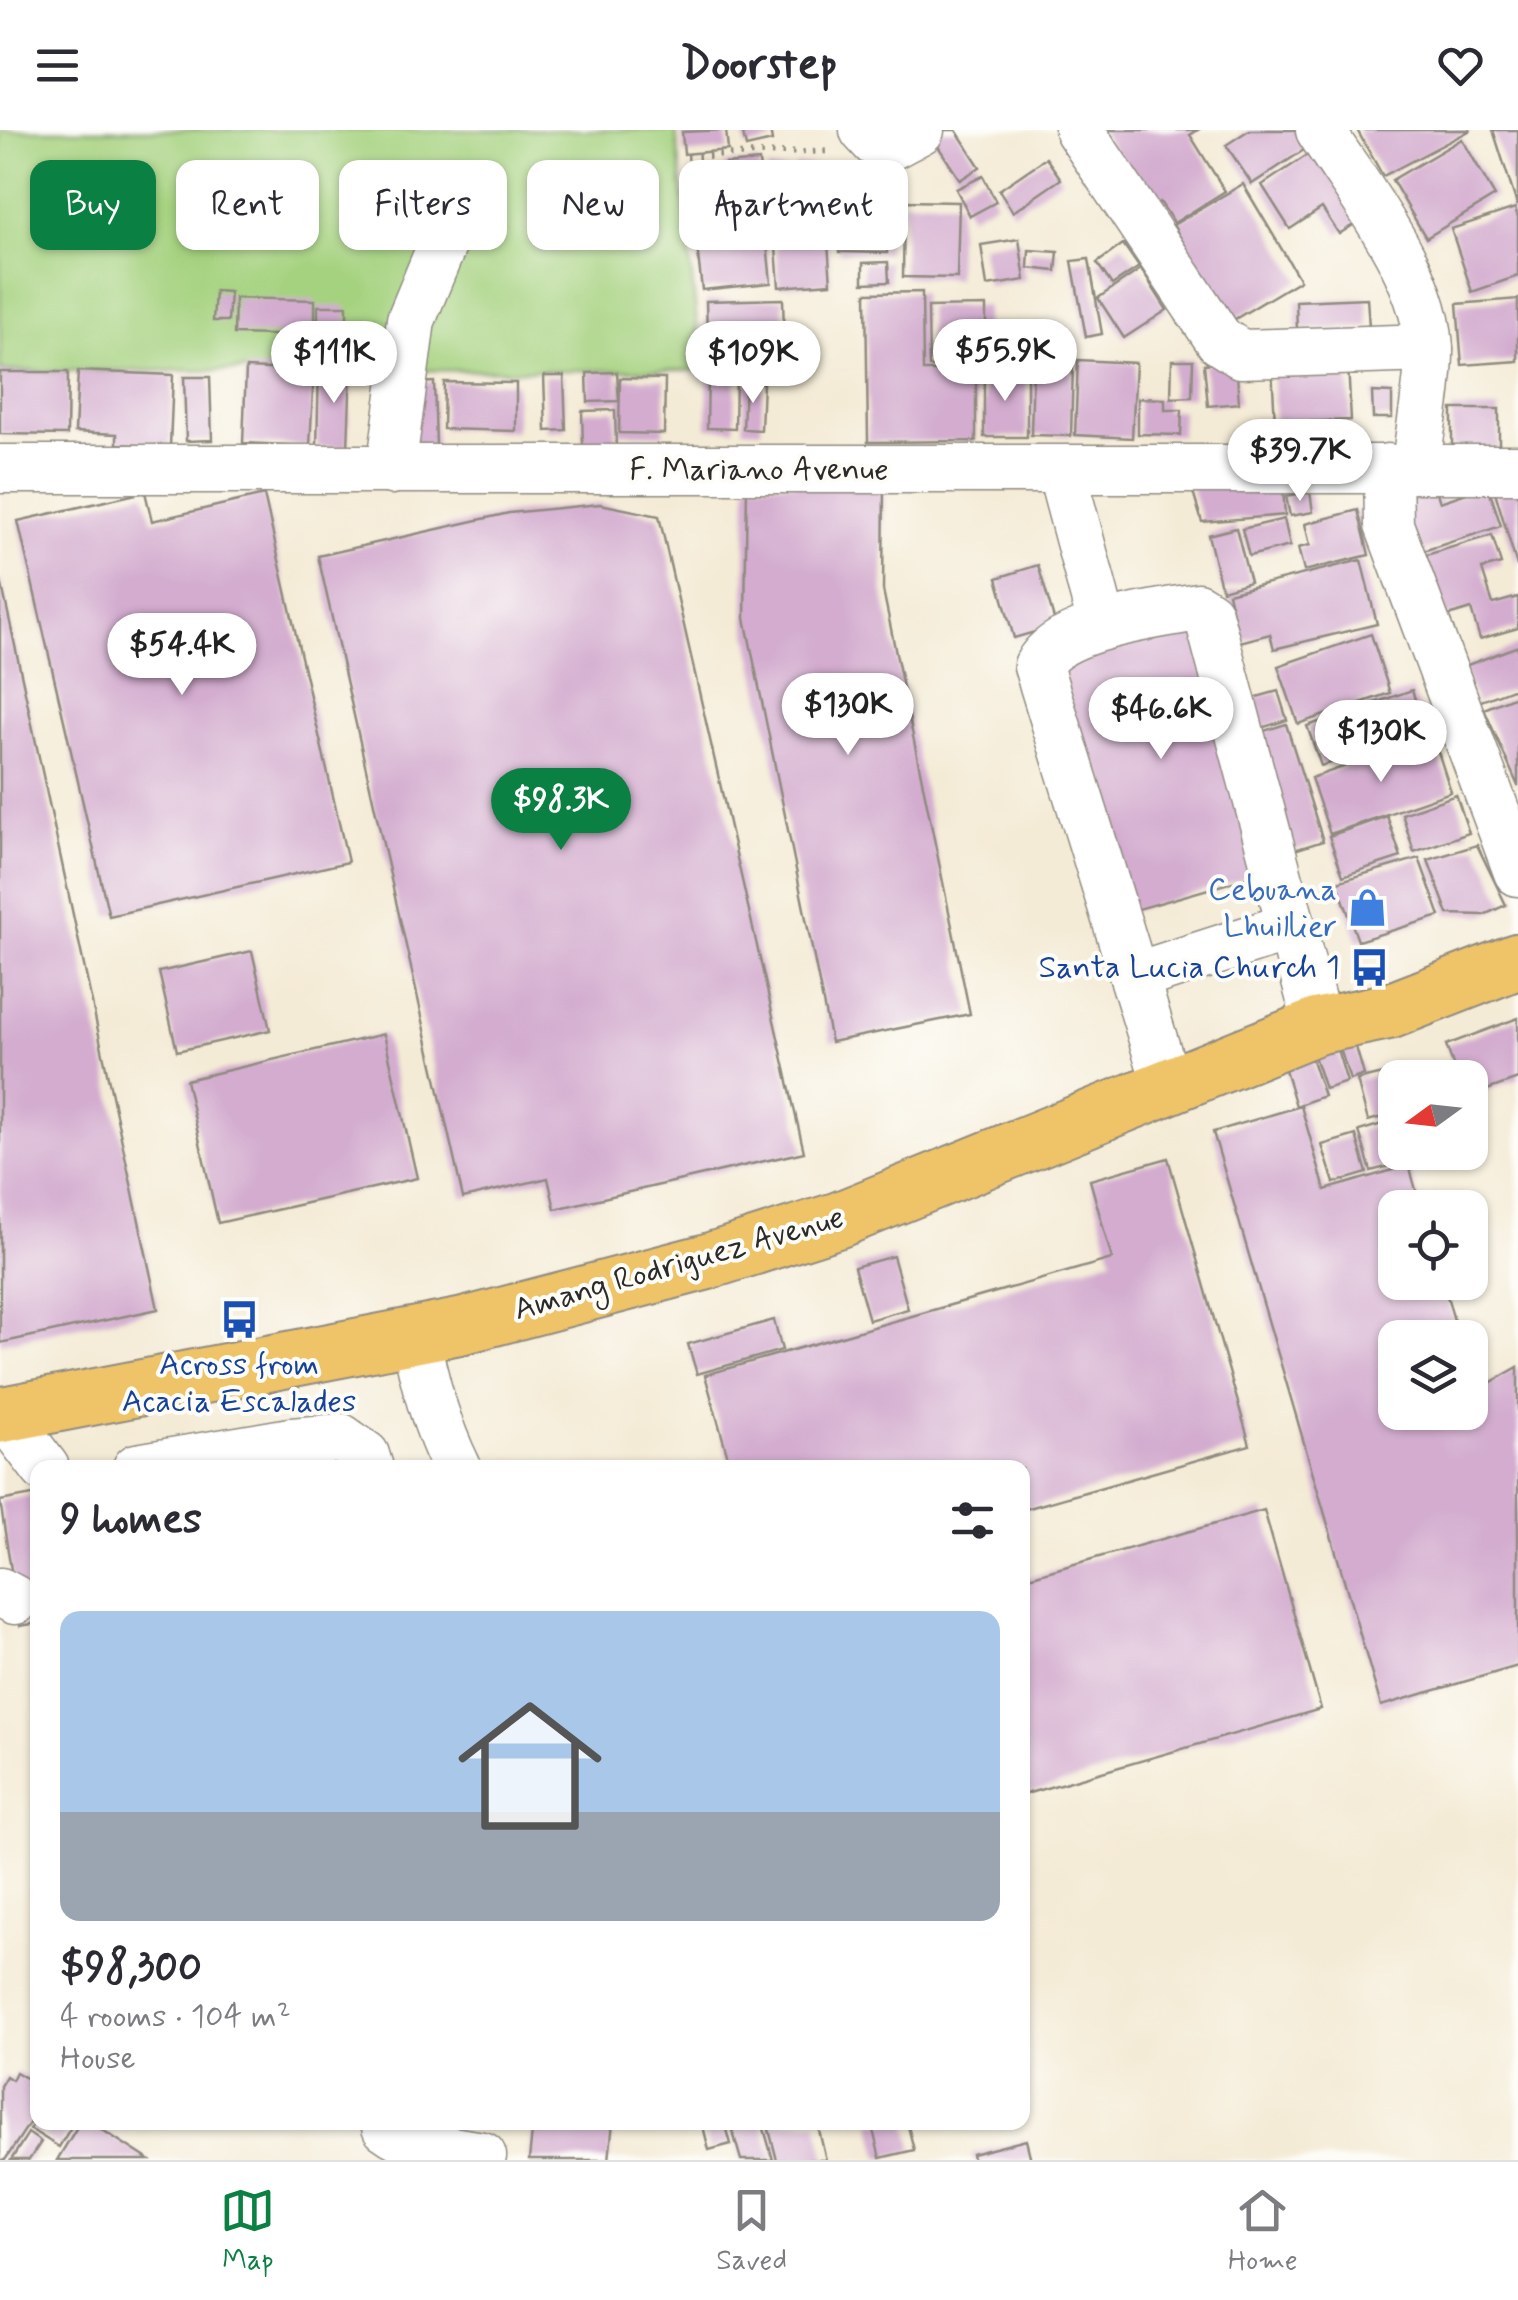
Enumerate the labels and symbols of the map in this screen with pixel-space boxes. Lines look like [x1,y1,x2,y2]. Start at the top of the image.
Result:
pin: $55.9K [924,319,1086,404]
pin: $111K [264,321,404,406]
pin: $109K [683,321,823,406]
pin: $39.7K [1219,419,1381,504]
street label: F. Mariano Avenue [629,449,889,491]
pin: $54.4K [101,613,263,698]
pin: $130K [778,673,918,758]
pin: $46.6K [1080,677,1242,762]
pin: $130K [1311,700,1451,785]
pin: $98.3K [480,768,642,853]
place label: Cebuana Lhuillier [1208,869,1337,948]
shop icon: Cebuana Lhuillier [1346,887,1388,929]
place label: Santa Lucia Church 1 [1039,947,1340,989]
bus stop icon: Santa Lucia Church 1 [1349,947,1391,989]
north arrow [1378,1060,1488,1170]
street label: Amang Rodriguez Avenue [509,1197,850,1333]
bus stop icon: Across from Acacia Escalades [218,1299,260,1341]
place label: Across from Acacia Escalades [122,1344,356,1423]

